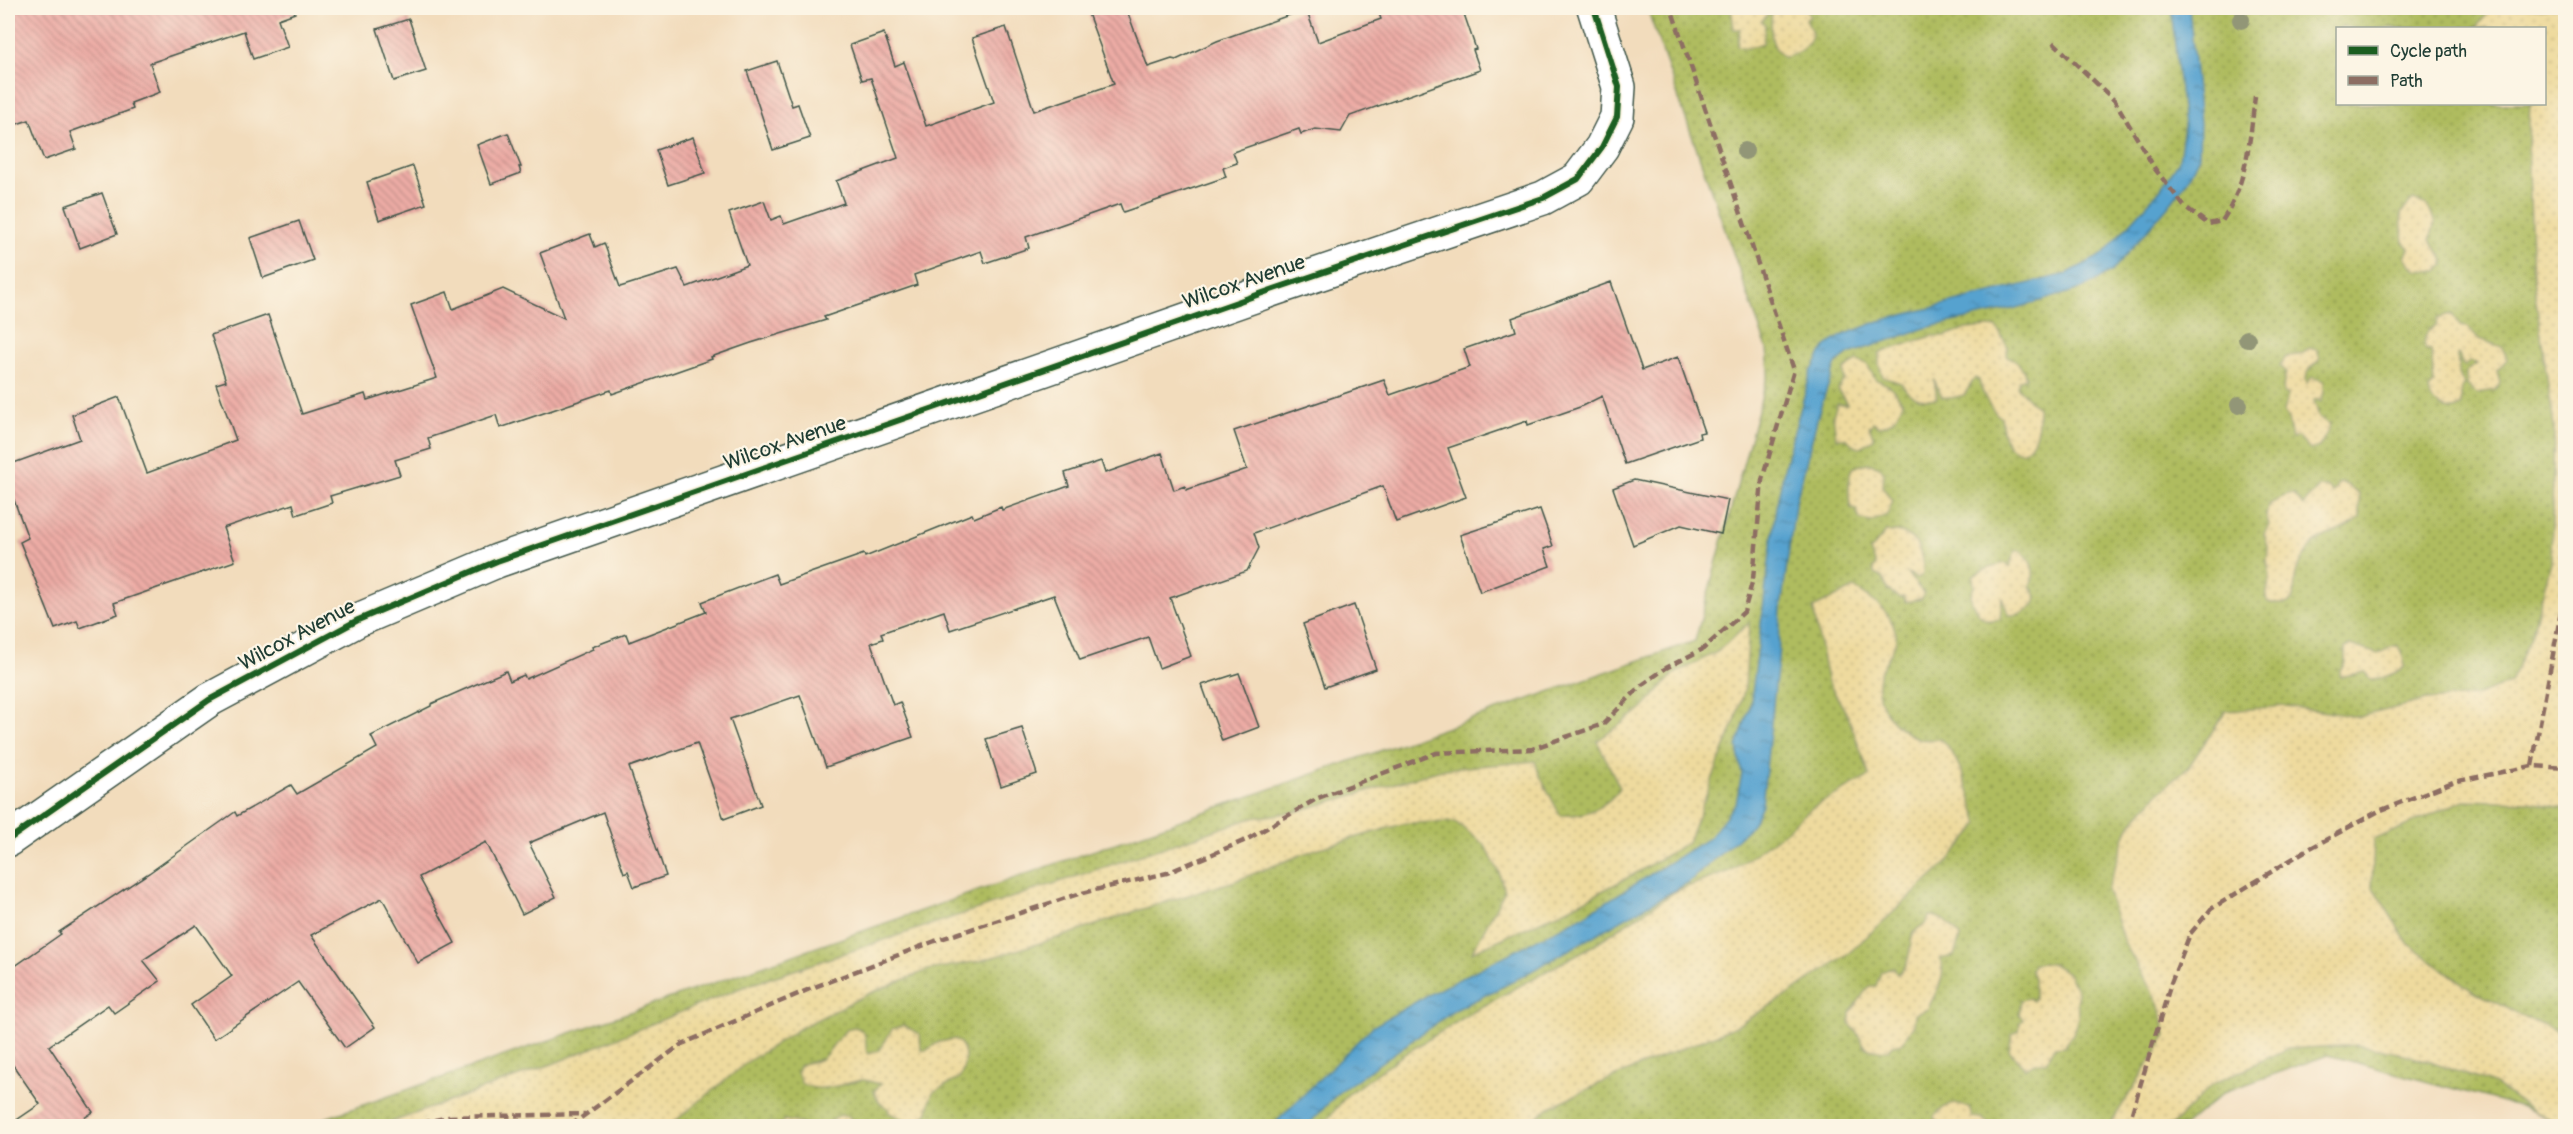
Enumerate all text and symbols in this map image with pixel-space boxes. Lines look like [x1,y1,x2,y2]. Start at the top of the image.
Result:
legend [2336,27,2546,105]
text: Cycle path [2390,40,2467,63]
text: Path [2390,70,2423,93]
street label: Wilcox Avenue [1179,248,1310,316]
street label: Wilcox Avenue [720,409,851,477]
street label: Wilcox Avenue [234,593,360,677]

